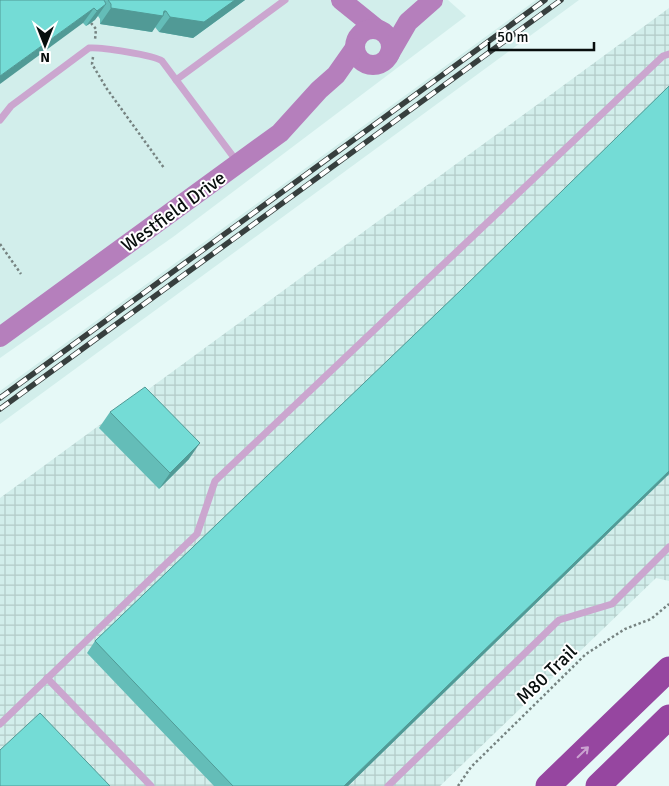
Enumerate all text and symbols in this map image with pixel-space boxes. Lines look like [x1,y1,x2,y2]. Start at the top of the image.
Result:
north arrow [20,20,70,70]
scale bar [489,20,594,52]
text: 50 m [497,28,528,46]
text: N [40,49,50,66]
street label: Westfield Drive [117,166,230,258]
street label: M80 Trail [511,640,582,710]
one-way arrow [577,746,589,758]

